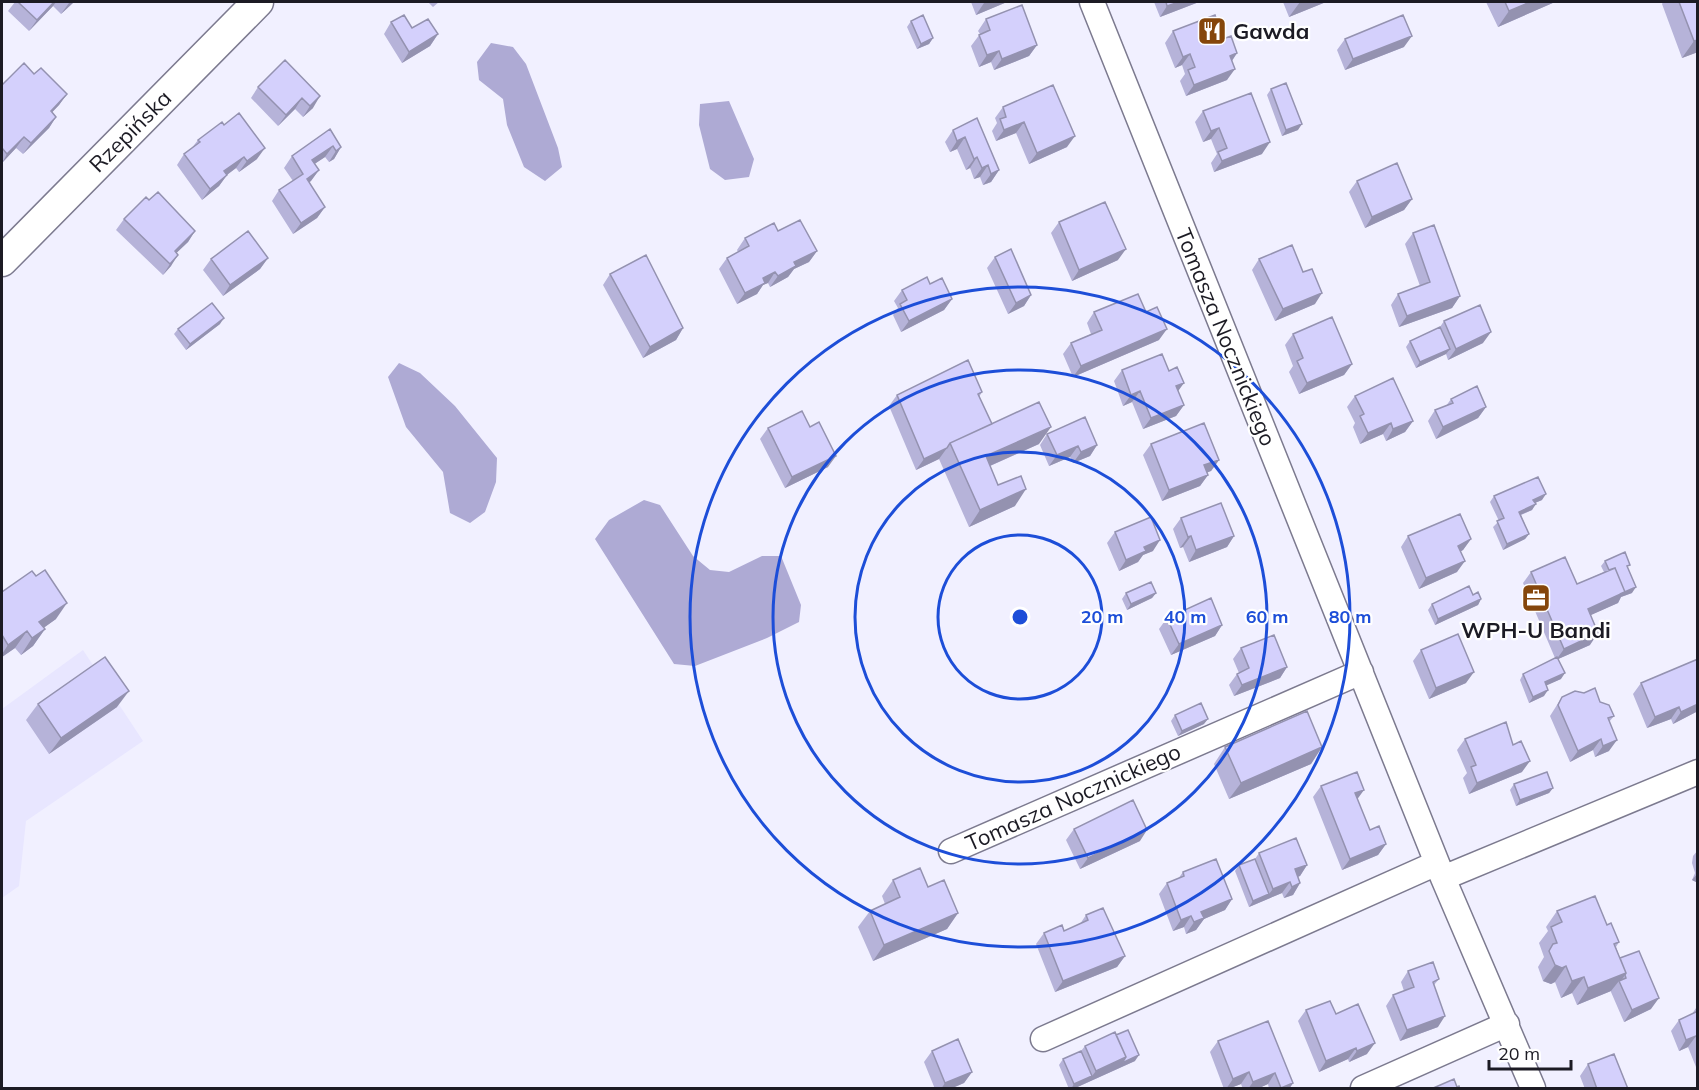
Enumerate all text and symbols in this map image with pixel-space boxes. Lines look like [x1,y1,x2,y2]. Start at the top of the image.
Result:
restaurant icon: Gawda [1196,15,1228,47]
place label: Gawda [1233,17,1309,45]
street label: Rzepińska [83,84,177,178]
street label: Tomasza Nocznickiego [1169,224,1283,450]
office icon: WPH-U Bandi [1520,582,1552,614]
text: 20 m [1081,605,1123,628]
text: 40 m [1164,605,1206,628]
text: 60 m [1246,605,1288,628]
text: 80 m [1329,605,1371,628]
centre of rings [1010,607,1030,627]
place label: WPH-U Bandi [1461,616,1611,644]
street label: Tomasza Nocznickiego [961,737,1185,857]
scale bar [1489,1033,1572,1071]
text: 20 m [1498,1042,1540,1065]

